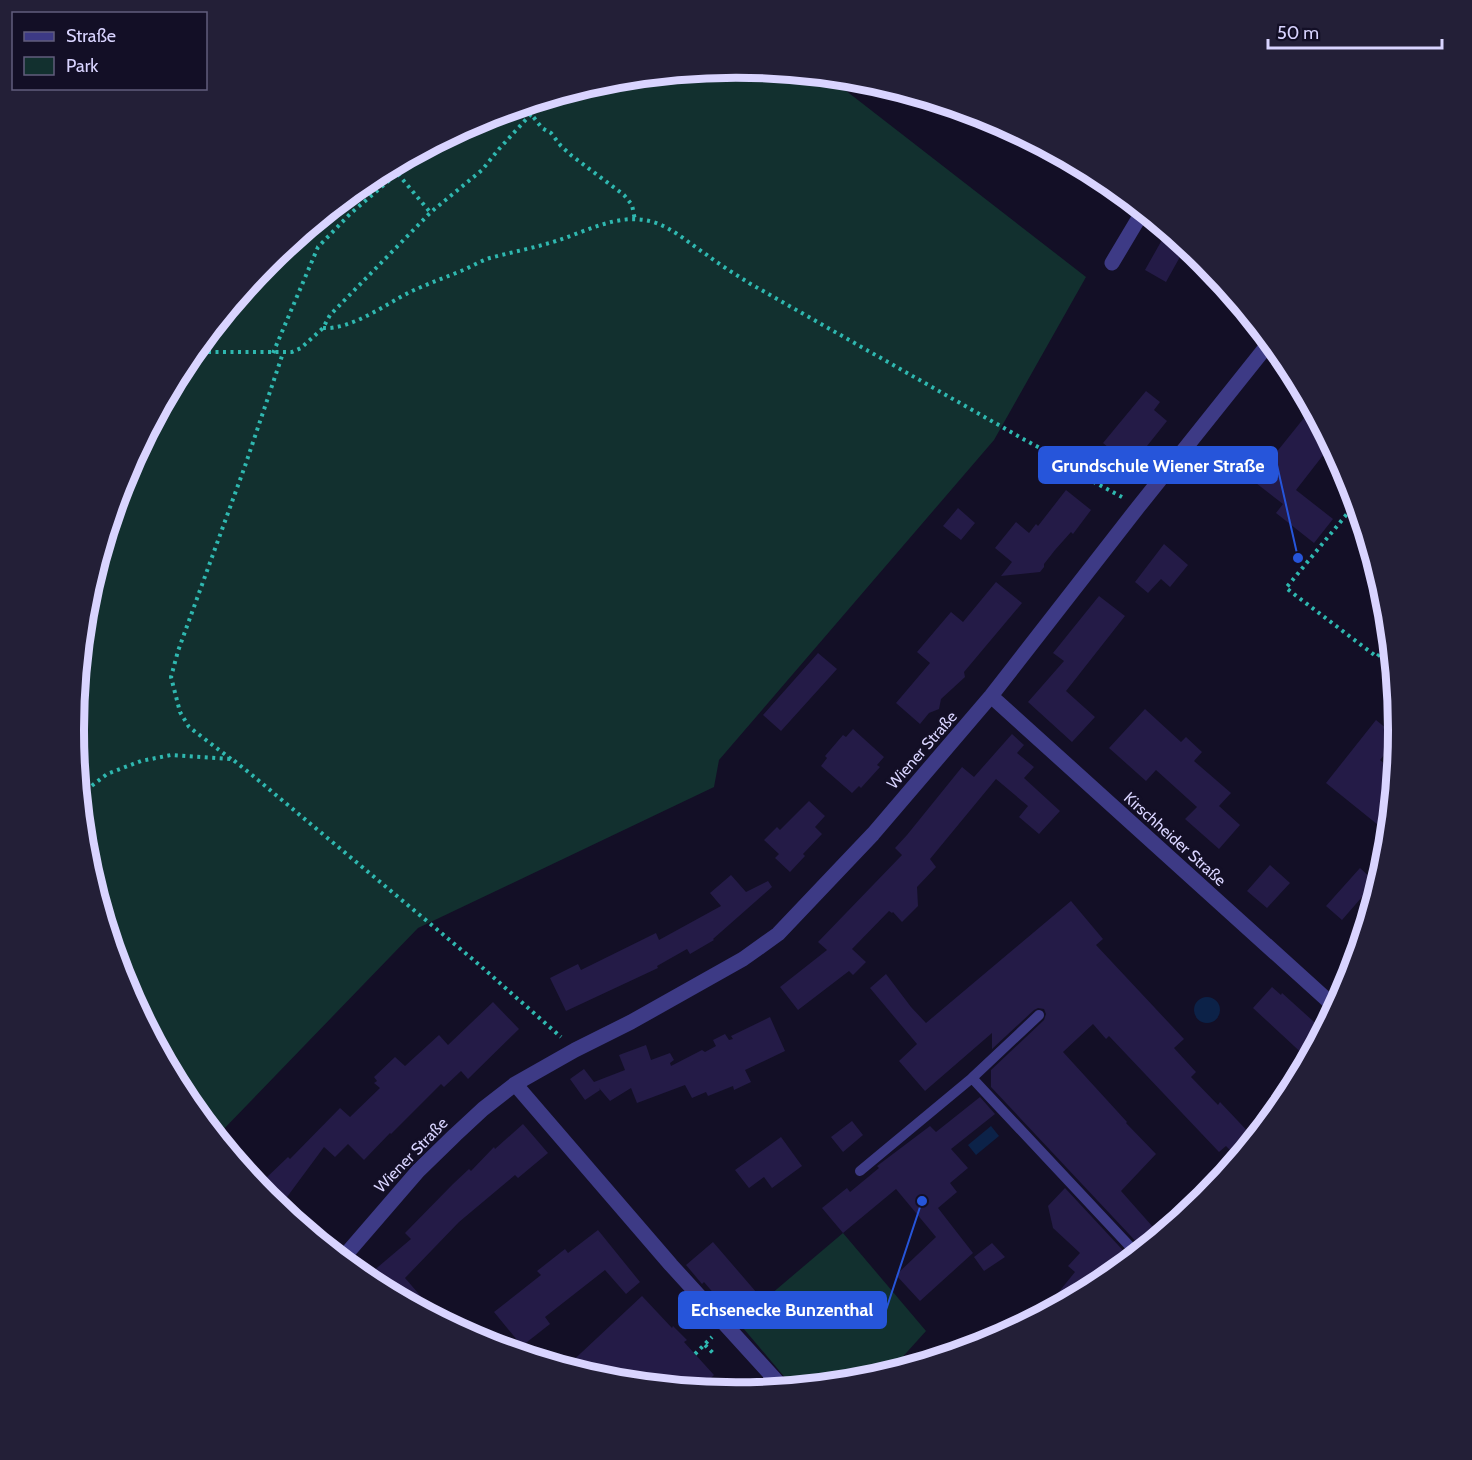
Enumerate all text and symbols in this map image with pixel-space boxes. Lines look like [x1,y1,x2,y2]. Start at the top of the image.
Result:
legend [12,12,207,90]
scale bar [1268,12,1442,50]
text: 50 m [1277,22,1319,44]
text: Straße [66,25,116,47]
text: Park [66,55,99,77]
callout: Grundschule Wiener Straße [1039,447,1277,483]
text: Grundschule Wiener Straße [1051,455,1265,477]
street label: Wiener Straße [883,707,961,793]
street label: Kirschheider Straße [1120,788,1230,890]
street label: Wiener Straße [371,1114,451,1196]
callout: Echsenecke Bunzenthal [679,1292,886,1328]
text: Echsenecke Bunzenthal [691,1299,873,1321]

